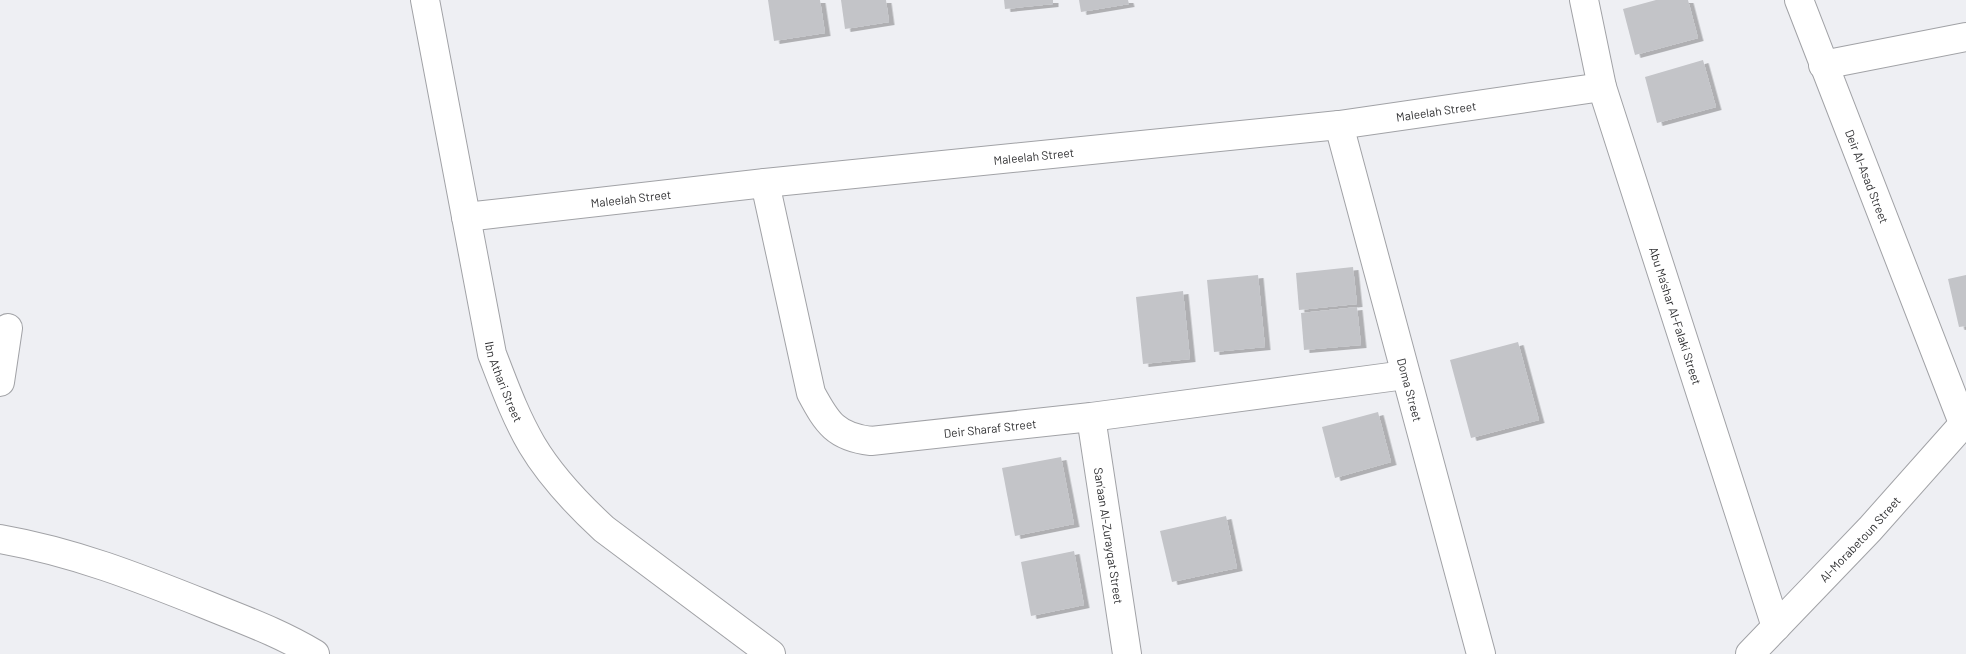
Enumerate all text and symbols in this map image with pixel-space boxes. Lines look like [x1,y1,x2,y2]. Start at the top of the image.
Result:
street label: Maleelah Street [1395,98,1477,124]
street label: Deir Al-Asad Street [1843,127,1892,225]
street label: Maleelah Street [993,145,1075,167]
street label: Maleelah Street [590,187,672,210]
street label: Abu Ma’shar Al-Falaki Street [1647,245,1704,386]
street label: Ibn Athari Street [483,340,526,424]
street label: Doma Street [1395,356,1425,423]
street label: Deir Sharaf Street [943,416,1037,440]
street label: San’aan Al-Zurayqat Street [1092,466,1126,605]
street label: Al-Morabetoun Street [1816,493,1903,585]

